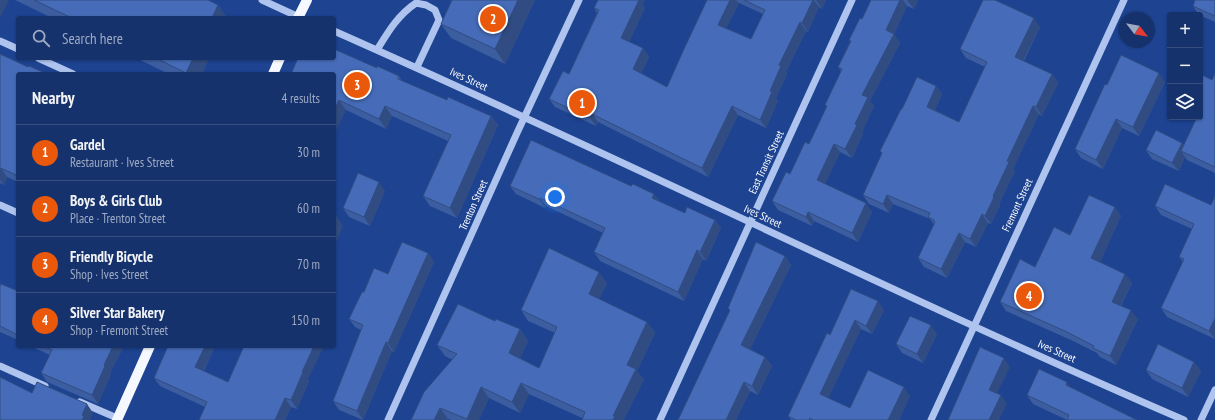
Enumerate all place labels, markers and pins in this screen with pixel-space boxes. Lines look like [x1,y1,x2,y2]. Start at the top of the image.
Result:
pin: 2 [480,4,506,34]
pin: 3 [344,70,370,100]
pin: 1 [569,88,595,118]
pin: 4 [1016,281,1042,311]

